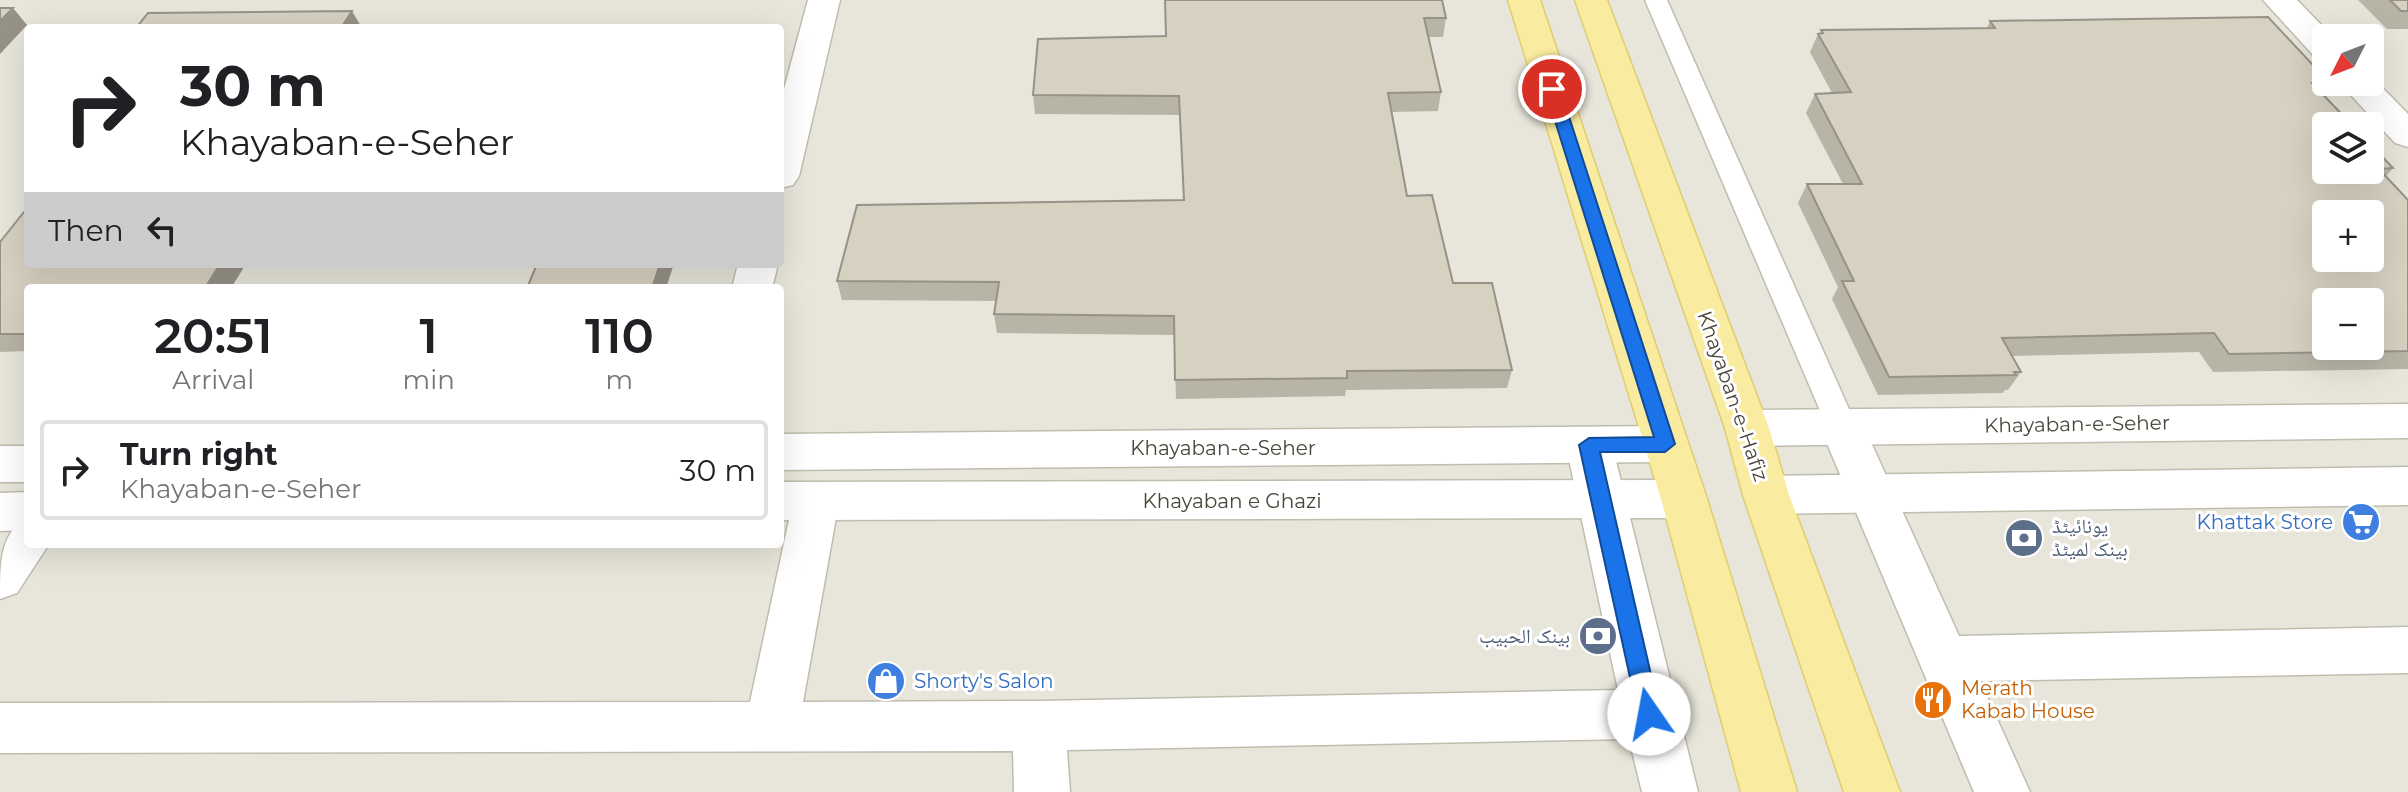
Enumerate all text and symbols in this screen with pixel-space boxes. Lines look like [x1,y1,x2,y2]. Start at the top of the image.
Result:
north arrow [2312,24,2384,96]
map controls [2312,24,2384,360]
text: 30 m [180,52,326,120]
pin [1518,55,1586,123]
icon: right [48,56,152,160]
icon: arrive [1530,67,1574,111]
button: layers [2312,112,2384,184]
text: Khayaban-e-Seher [180,120,514,164]
button: + [2312,200,2384,272]
icon: left [140,208,184,252]
text: Then [48,212,124,249]
button: − [2312,288,2384,360]
text: 20:51 [154,307,272,365]
text: 1 [420,307,438,365]
text: 110 [585,307,654,365]
street label: Khayaban-e-Hafiz [1693,308,1773,484]
text: Arrival [172,364,254,396]
text: min [403,364,455,396]
text: m [606,364,633,396]
street label: Khayaban-e-Seher [1984,410,2170,438]
text: Turn right [120,436,277,473]
street label: Khayaban-e-Seher [1130,436,1316,460]
icon: right [52,448,96,492]
text: 30 m [680,452,756,489]
text: Khayaban-e-Seher [120,473,361,505]
street label: Khayaban e Ghazi [1142,489,1322,513]
supermarket icon: Khattak Store [2340,501,2382,543]
place label: Khattak Store [2196,510,2333,534]
place label: یونائیٹڈ بینک لمیٹڈ [2052,514,2128,561]
bank icon: یونائیٹڈ بینک لمیٹڈ [2003,517,2045,559]
bank icon: بينک الحبيب [1577,615,1619,657]
place label: بينک الحبيب [1479,624,1570,648]
shop icon: Shorty's Salon [865,660,907,702]
place label: Shorty's Salon [914,669,1054,693]
position arrow [1607,672,1691,756]
place label: Merath Kabab House [1961,676,2095,723]
restaurant icon: Merath Kabab House [1912,679,1954,721]

